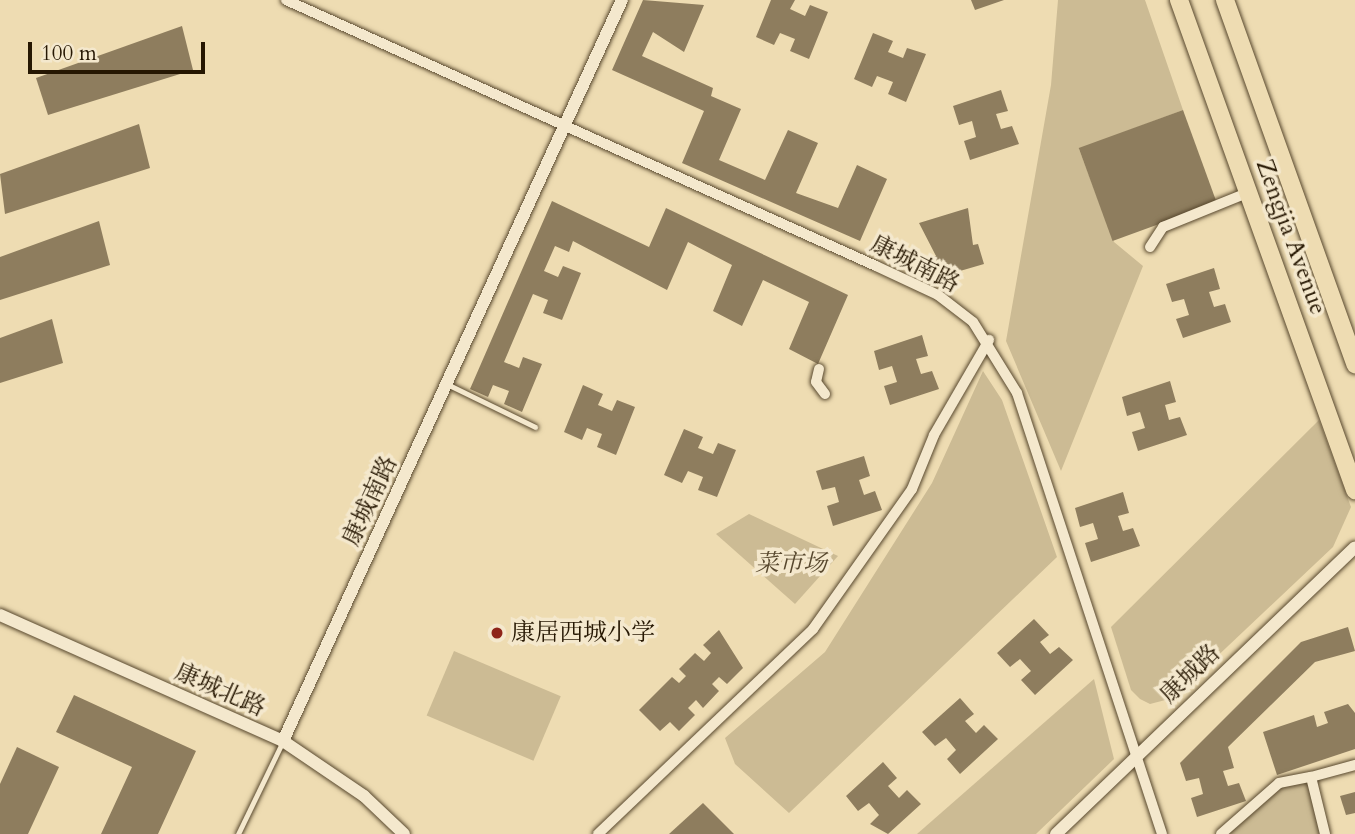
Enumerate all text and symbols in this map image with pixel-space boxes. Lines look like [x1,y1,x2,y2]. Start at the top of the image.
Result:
scale bar [32,28,208,72]
text: 100 m [41,39,97,68]
street label: Zengjia Avenue [1250,155,1332,319]
street label: 康城南路 [866,229,964,299]
street label: 康城南路 [337,451,403,551]
park label: 菜市场 [755,550,827,578]
place label: 康居西城小学 [511,619,655,647]
marker: 康居西城小学 [489,625,505,641]
street label: 康城路 [1154,639,1226,709]
street label: 康城北路 [170,657,270,723]

